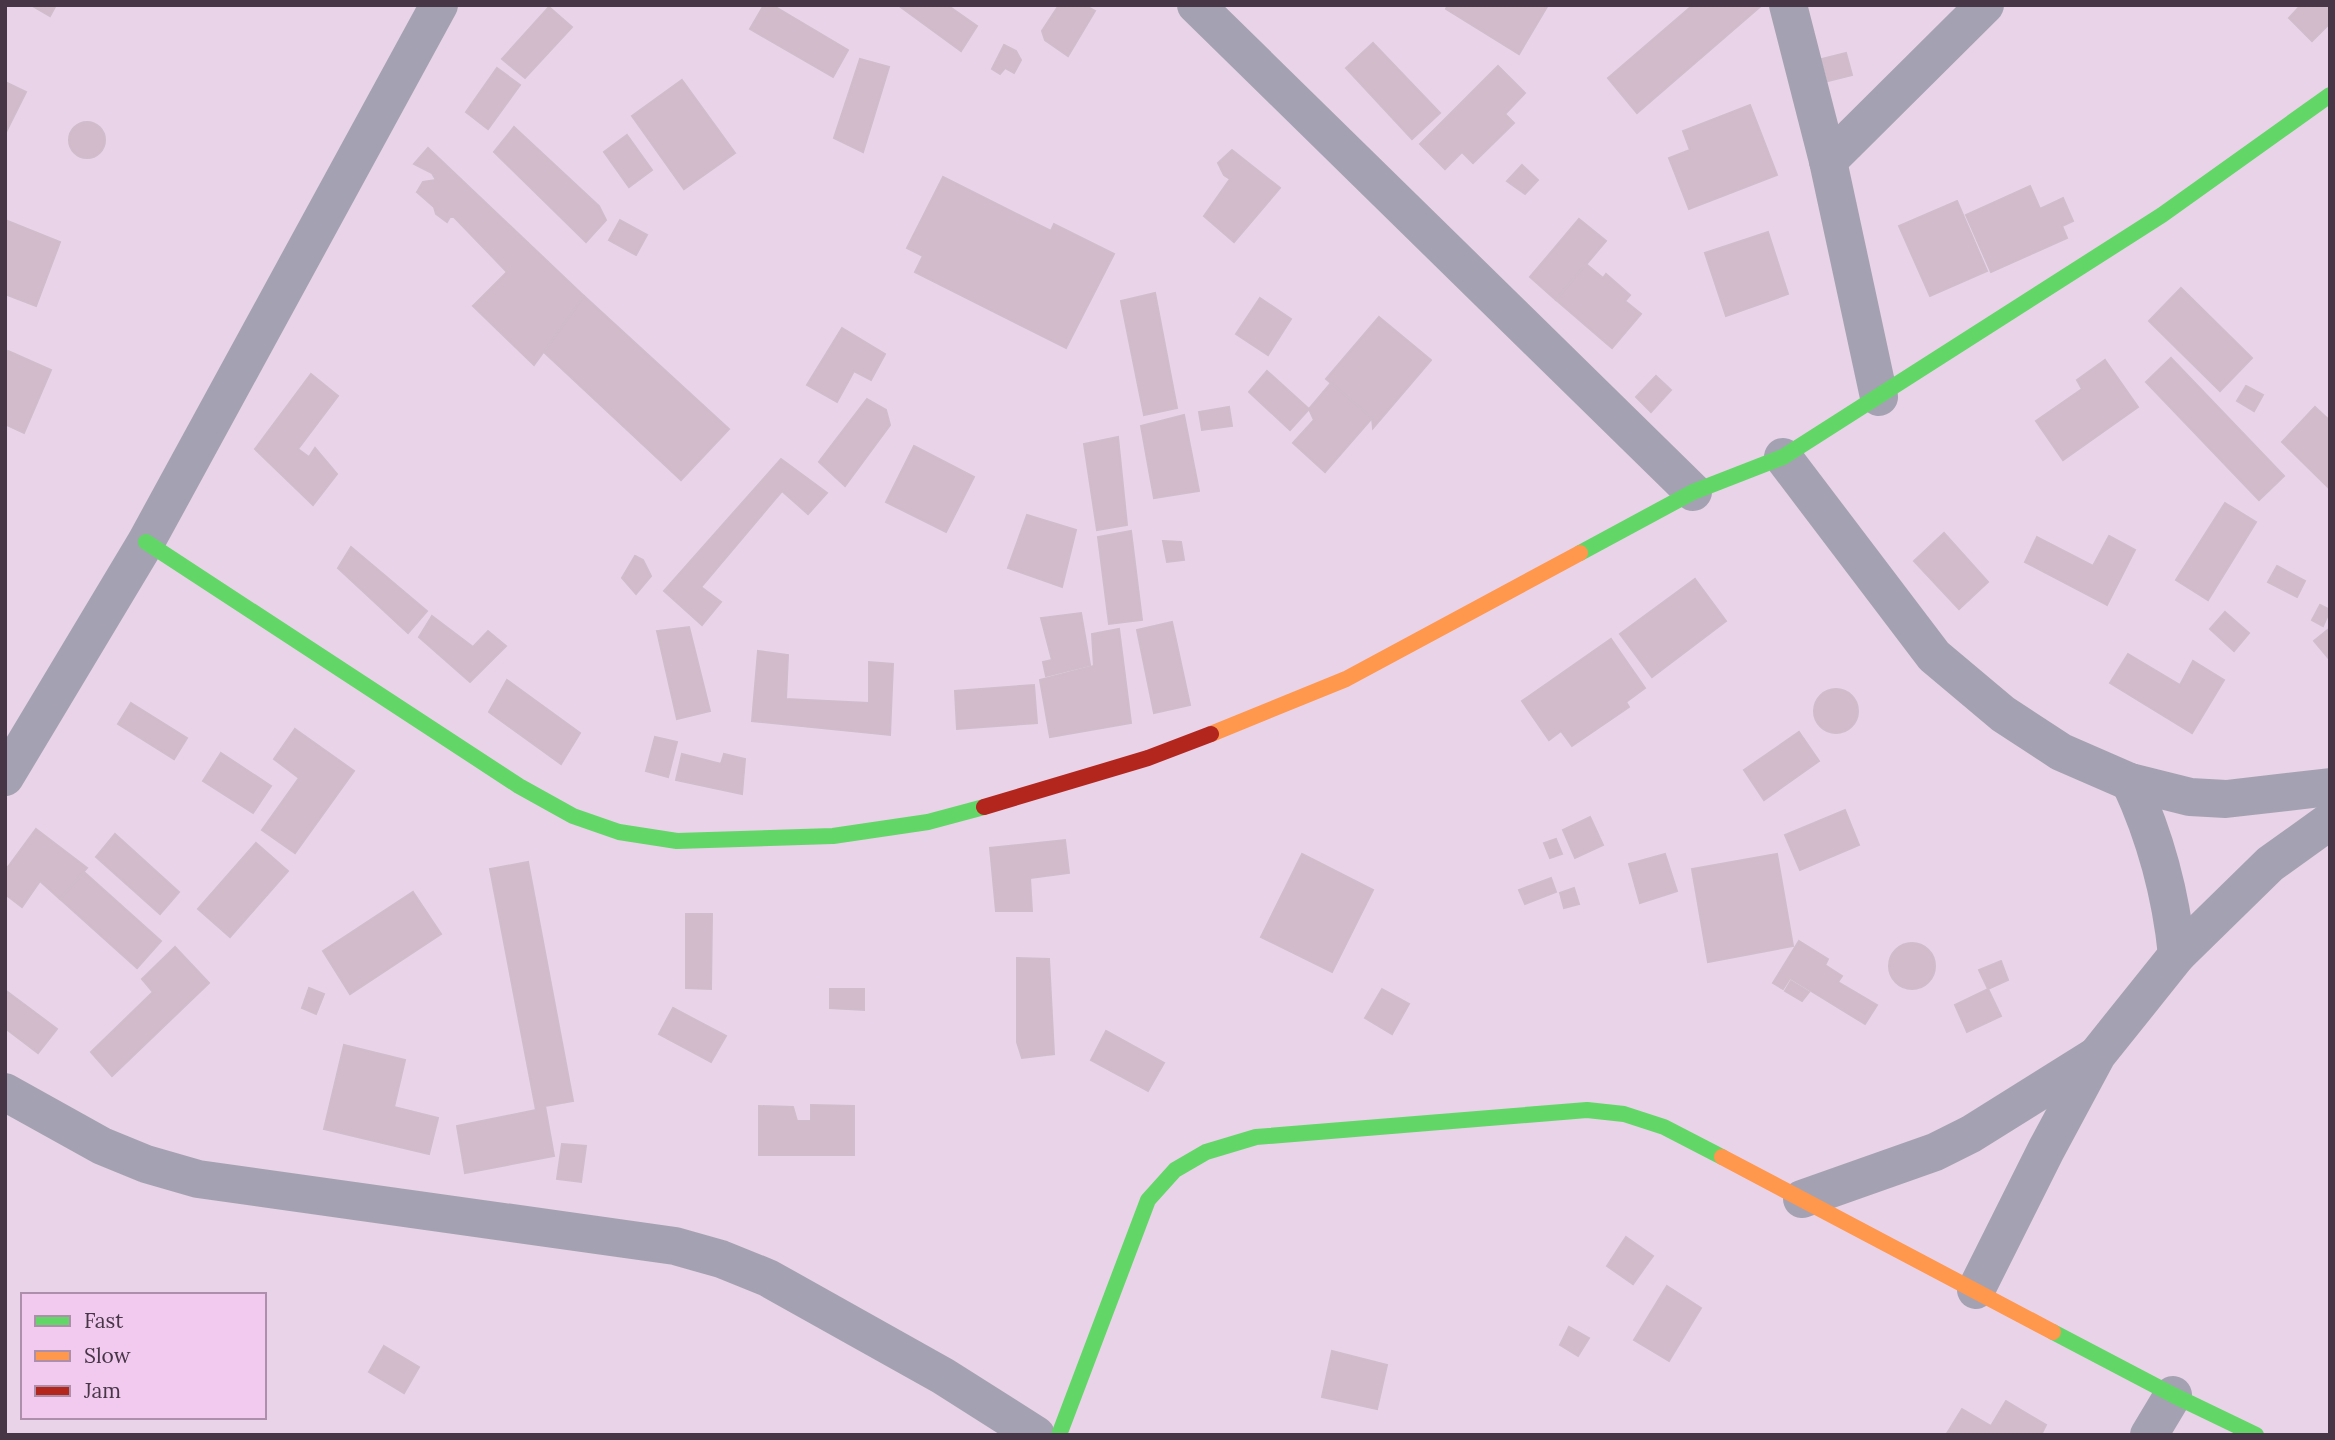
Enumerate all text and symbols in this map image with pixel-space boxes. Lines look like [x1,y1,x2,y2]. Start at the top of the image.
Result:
legend [21,1293,266,1419]
text: Fast [84,1307,124,1334]
text: Slow [84,1342,131,1369]
text: Jam [83,1377,121,1404]

